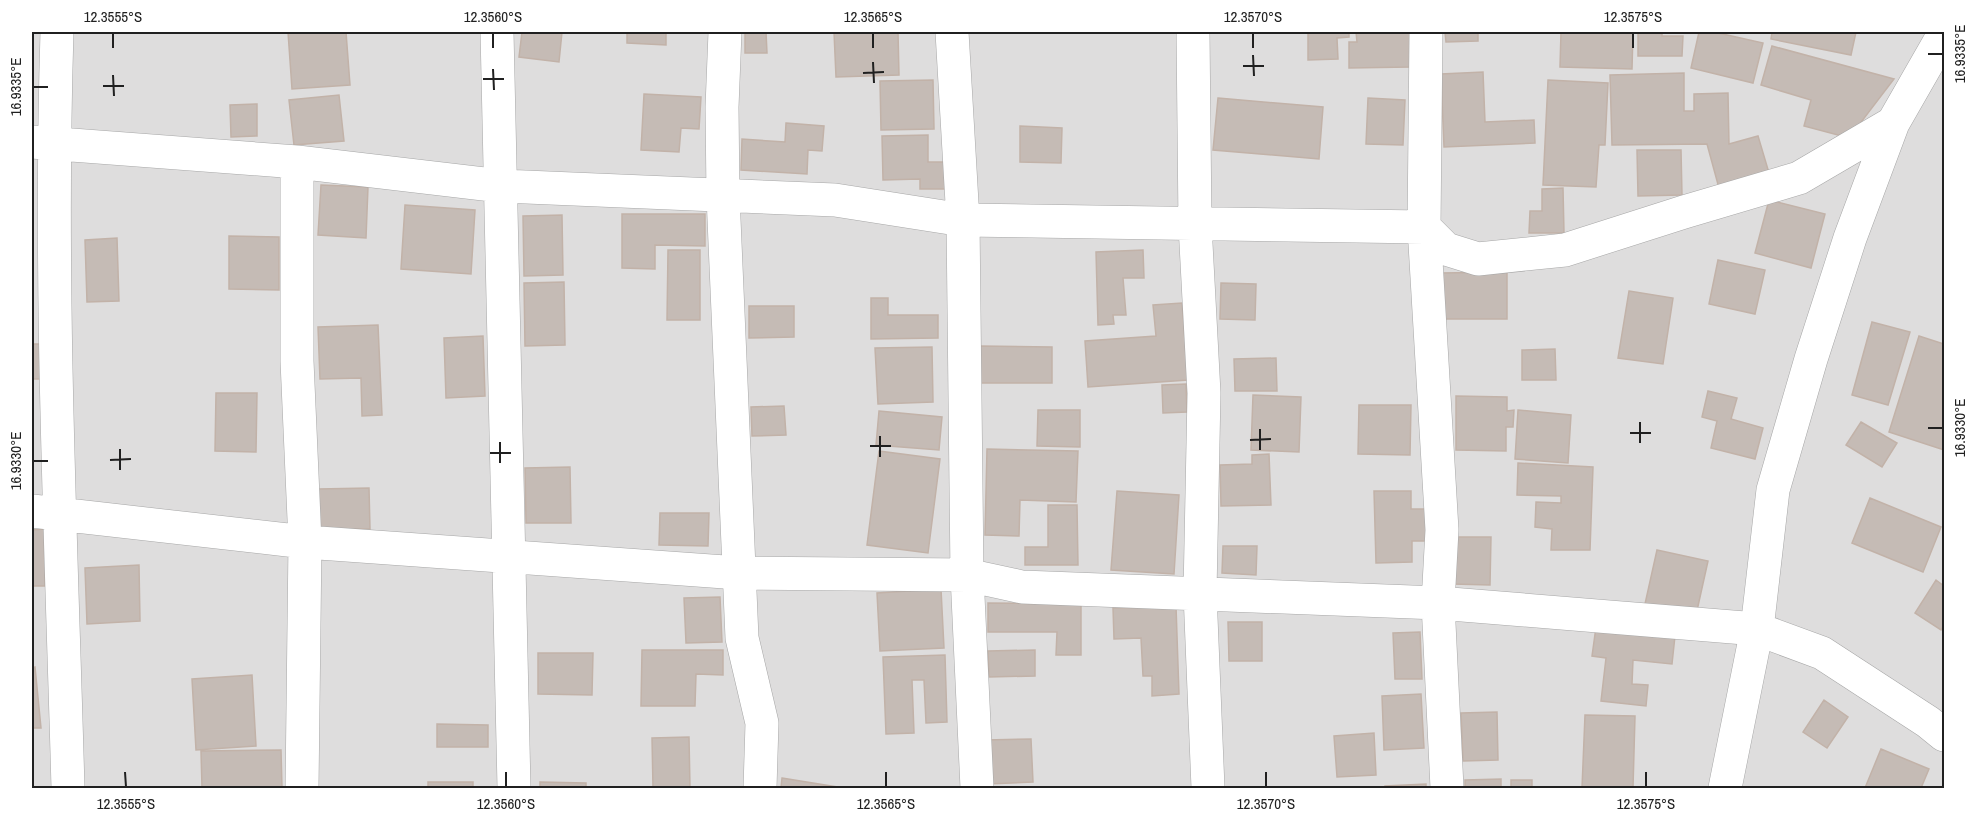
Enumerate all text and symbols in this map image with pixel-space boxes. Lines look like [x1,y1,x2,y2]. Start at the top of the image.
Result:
text: 12.3555°S [84,6,142,27]
text: 12.3560°S [464,6,522,27]
text: 12.3565°S [844,6,902,27]
text: 12.3570°S [1224,6,1282,27]
text: 12.3575°S [1604,6,1662,27]
text: 16.9335°E [1949,25,1970,83]
text: 16.9335°E [5,58,26,116]
text: 16.9330°E [1949,399,1970,457]
text: 16.9330°E [5,432,26,490]
text: 12.3555°S [97,793,155,814]
text: 12.3560°S [477,793,535,814]
text: 12.3565°S [857,793,915,814]
text: 12.3570°S [1237,793,1295,814]
text: 12.3575°S [1617,793,1675,814]

